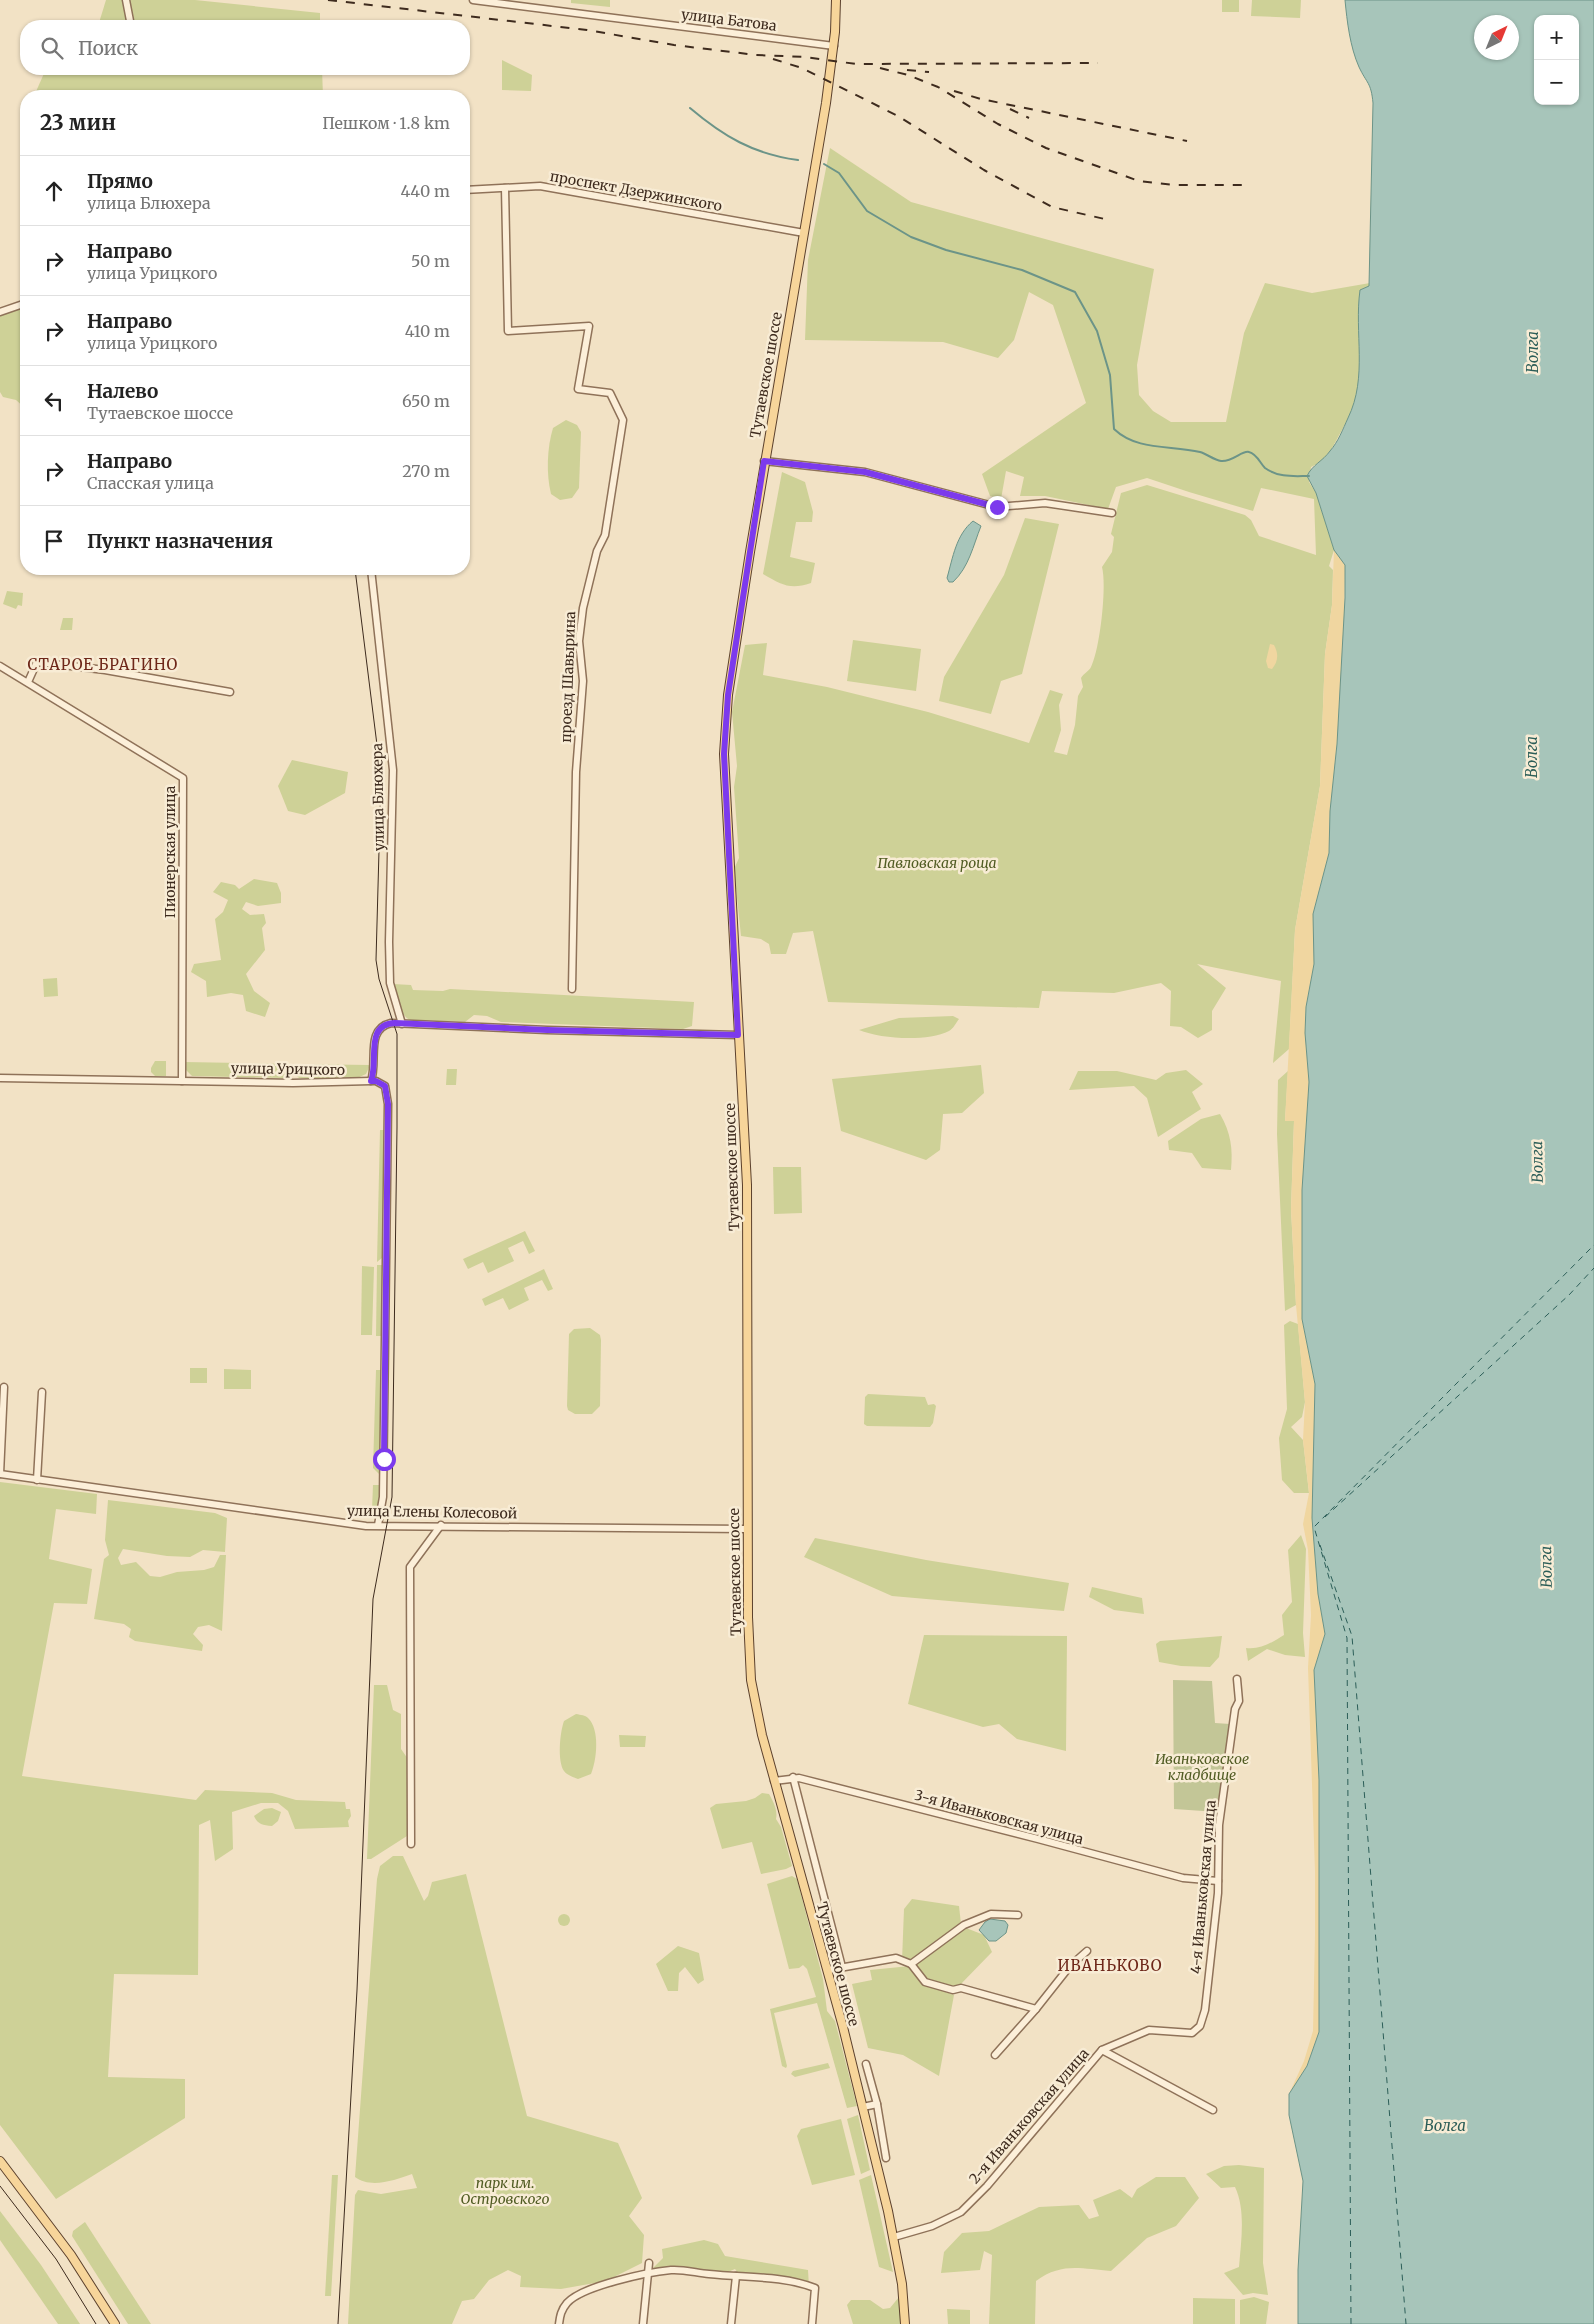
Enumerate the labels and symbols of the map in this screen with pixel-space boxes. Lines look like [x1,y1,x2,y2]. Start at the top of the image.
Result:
street label: улица Батова [680,5,778,35]
north arrow [1474,15,1519,60]
street label: проспект Дзержинского [549,167,723,215]
street label: Тутаевское шоссе [746,311,786,439]
water label: Волга [1523,331,1542,373]
route end [986,496,1009,519]
street label: проезд Шавырина [557,610,579,743]
district label: СТАРОЕ БРАГИНО [28,655,178,674]
water label: Волга [1522,736,1541,778]
street label: улица Блюхера [368,742,388,851]
street label: Пионерская улица [161,785,179,918]
park label: Павловская роща [877,854,997,872]
street label: улица Урицкого [231,1059,345,1079]
street label: Тутаевское шоссе [721,1103,743,1231]
water label: Волга [1527,1141,1547,1183]
route start [373,1448,396,1471]
street label: улица Елены Колесовой [347,1502,518,1522]
street label: Тутаевское шоссе [725,1508,745,1636]
water label: Волга [1536,1546,1556,1588]
park label: Иваньковское кладбище [1155,1750,1249,1784]
street label: 3-я Иваньковская улица [913,1786,1086,1848]
street label: 4-я Иваньковская улица [1186,1799,1220,1975]
street label: Тутаевское шоссе [813,1900,863,2028]
district label: ИВАНЬКОВО [1057,1956,1163,1975]
street label: 2-я Иваньковская улица [965,2044,1093,2187]
water label: Волга [1424,2116,1466,2135]
park label: парк им. Островского [461,2174,549,2208]

